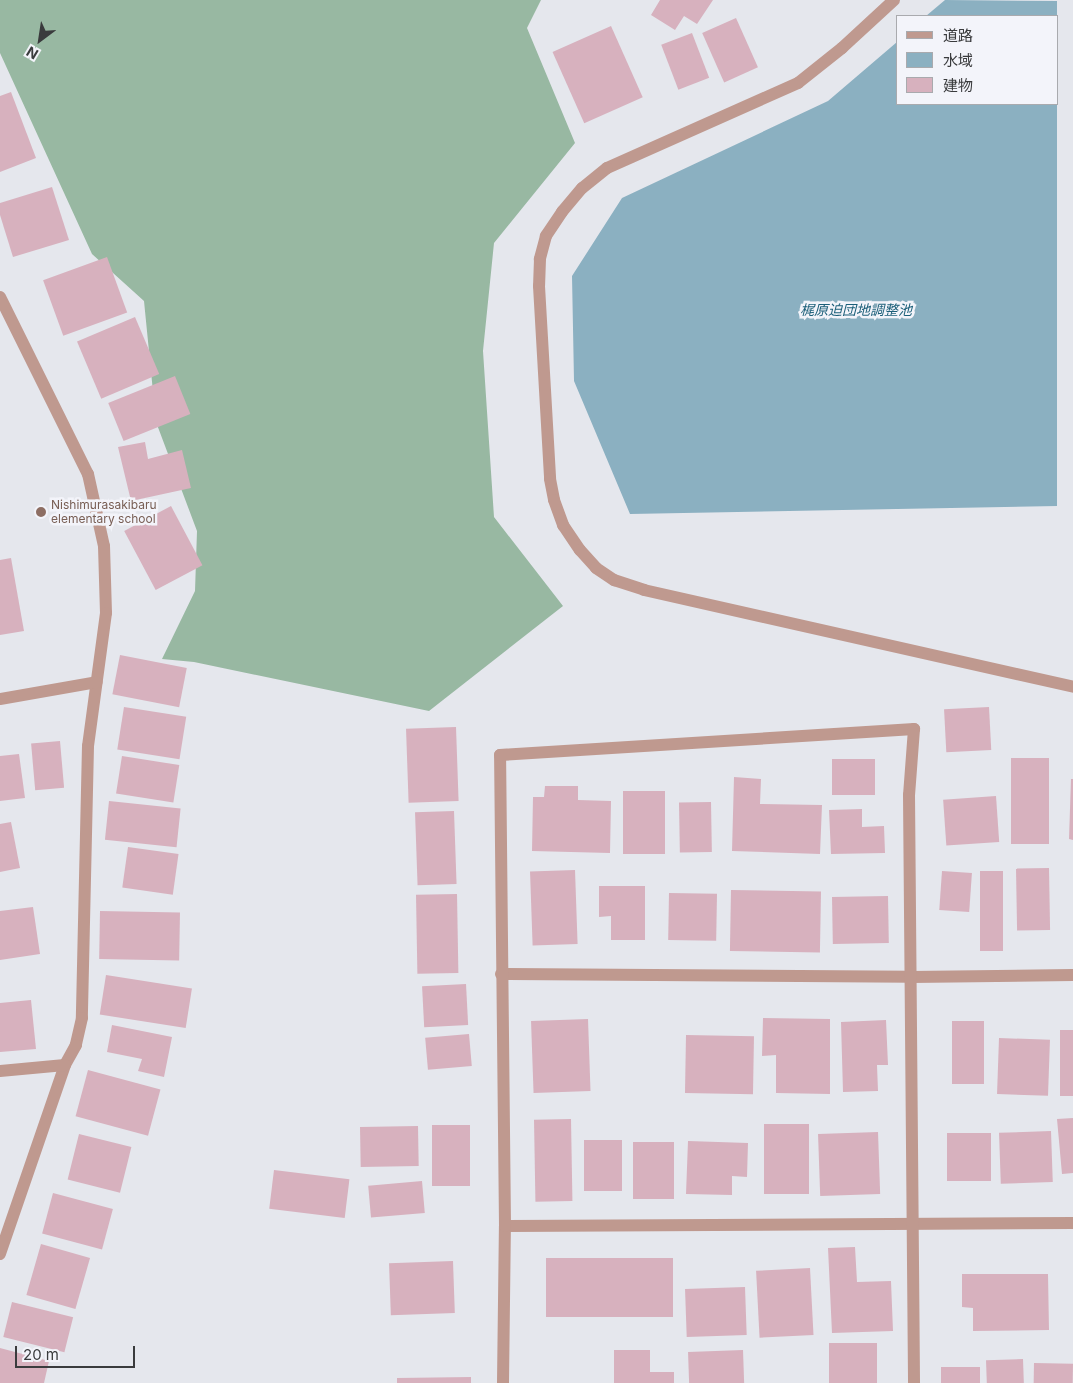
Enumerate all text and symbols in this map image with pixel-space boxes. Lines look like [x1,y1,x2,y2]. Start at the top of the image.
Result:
north arrow [15,15,65,65]
legend [896,15,1058,105]
text: 道路 [943,26,973,45]
text: N [23,43,41,63]
text: 水域 [943,51,973,70]
text: 建物 [943,76,973,95]
water label: 梶原迫団地調整池 [800,302,912,318]
place label: Nishimurasakibaru elementary school [51,498,157,526]
marker: Nishimurasakibaru elementary school [35,506,47,518]
scale bar [18,1336,138,1368]
text: 20 m [23,1345,59,1364]

